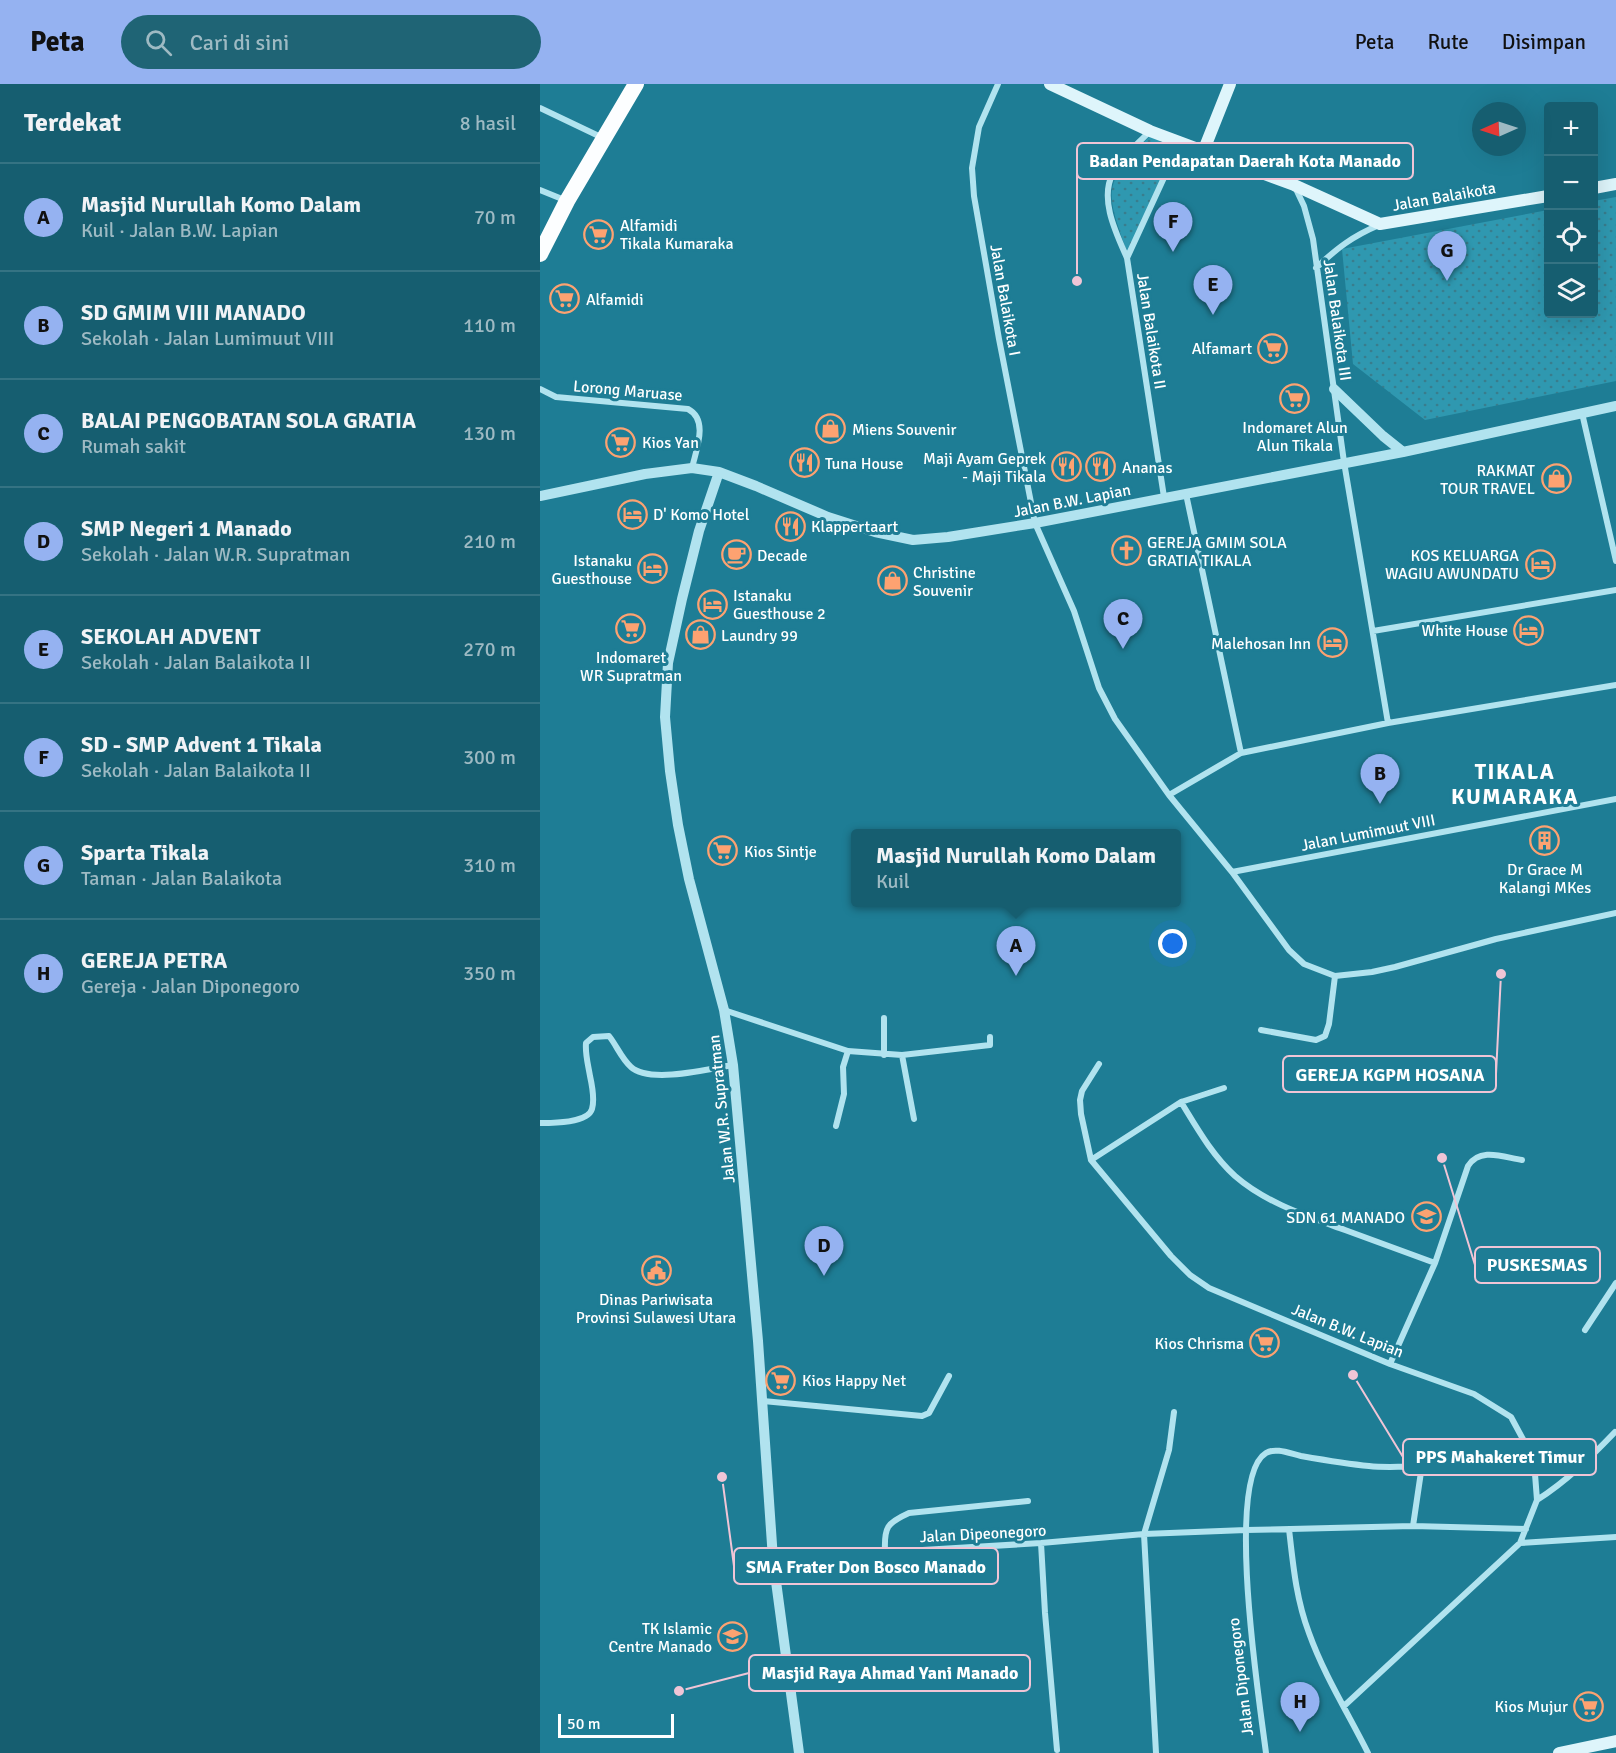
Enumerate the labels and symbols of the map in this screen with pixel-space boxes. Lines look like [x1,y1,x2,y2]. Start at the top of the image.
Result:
north arrow [1472,102,1526,156]
callout: Badan Pendapatan Daerah Kota Manado [1077,143,1413,179]
text: Badan Pendapatan Daerah Kota Manado [1089,150,1401,172]
street label: Jalan Balaikota [1391,178,1497,216]
pin: F [1154,202,1192,252]
place label: Alfamidi Tikala Kumaraka [620,216,734,254]
supermarket icon: Alfamidi Tikala Kumaraka [583,218,615,250]
pin: G [1428,232,1466,281]
street label: Jalan Balaikota I [985,243,1025,357]
street label: Jalan Balaikota III [1319,258,1355,382]
pin: E [1194,266,1232,315]
street label: Jalan Balaikota II [1132,272,1170,391]
supermarket icon: Alfamidi [549,283,581,315]
place label: Alfamidi [586,290,644,310]
supermarket icon: Alfamart [1257,332,1289,364]
place label: Alfamart [1192,339,1252,359]
street label: Lorong Maruase [572,376,683,406]
supermarket icon: Indomaret Alun Alun Tikala [1279,383,1311,415]
shop icon: Miens Souvenir [815,413,847,445]
place label: Indomaret Alun Alun Tikala [1242,418,1348,456]
place label: Miens Souvenir [852,420,957,440]
supermarket icon: Kios Yan [605,426,637,458]
place label: Kios Yan [642,433,699,453]
restaurant icon: Tuna House [788,447,820,479]
place label: Maji Ayam Geprek - Maji Tikala [923,449,1046,487]
restaurant icon: Maji Ayam Geprek - Maji Tikala [1051,451,1083,483]
restaurant icon: Ananas [1085,451,1117,483]
place label: Tuna House [825,454,904,474]
place label: Ananas [1122,458,1172,478]
place label: RAKMAT TOUR TRAVEL [1440,461,1535,499]
shop icon: RAKMAT TOUR TRAVEL [1540,463,1572,495]
street label: Jalan B.W. Lapian [1012,480,1133,522]
hotel icon: D' Komo Hotel [616,498,648,530]
place label: D' Komo Hotel [653,505,750,525]
restaurant icon: Klappertaart [774,510,806,542]
place label: Klappertaart [811,517,899,537]
place label: GEREJA GMIM SOLA GRATIA TIKALA [1147,533,1287,571]
church icon: GEREJA GMIM SOLA GRATIA TIKALA [1110,535,1142,567]
cafe icon: Decade [720,539,752,571]
place label: Decade [757,546,807,566]
place label: KOS KELUARGA WAGIU AWUNDATU [1385,546,1519,584]
hotel icon: KOS KELUARGA WAGIU AWUNDATU [1524,548,1556,580]
place label: Istanaku Guesthouse [552,551,632,589]
hotel icon: Istanaku Guesthouse [637,553,669,585]
place label: Christine Souvenir [913,563,976,601]
shop icon: Christine Souvenir [876,565,908,597]
place label: Istanaku Guesthouse 2 [733,586,826,624]
hotel icon: Istanaku Guesthouse 2 [696,588,728,620]
pin: C [1104,600,1142,649]
supermarket icon: Indomaret WR Supratman [615,613,647,645]
hotel icon: White House [1513,614,1545,646]
shop icon: Laundry 99 [684,619,716,651]
place label: White House [1422,621,1508,641]
place label: Laundry 99 [721,626,798,646]
hotel icon: Malehosan Inn [1316,627,1348,659]
place label: Malehosan Inn [1211,634,1311,654]
place label: Indomaret WR Supratman [580,648,682,686]
pin: B [1360,754,1400,804]
district label: TIKALA KUMARAKA [1451,758,1579,810]
street label: Jalan Lumimuut VIII [1299,810,1437,856]
building icon: Dr Grace M Kalangi MKes [1529,825,1561,857]
supermarket icon: Kios Sintje [707,835,739,867]
place label: Kios Sintje [744,842,817,862]
place label: Dr Grace M Kalangi MKes [1499,860,1591,898]
pin: A [996,926,1036,976]
your location [1158,929,1187,958]
street label: Jalan W.R. Supratman [704,1034,740,1184]
callout: GEREJA KGPM HOSANA [1283,1056,1496,1092]
text: GEREJA KGPM HOSANA [1295,1064,1485,1086]
school or university icon: SDN 61 MANADO [1410,1201,1442,1233]
place label: SDN 61 MANADO [1286,1208,1405,1228]
pin: D [804,1226,844,1276]
callout: PUSKESMAS [1475,1247,1600,1283]
text: PUSKESMAS [1487,1254,1587,1276]
public building icon: Dinas Pariwisata Provinsi Sulawesi Utara [640,1255,672,1287]
place label: Dinas Pariwisata Provinsi Sulawesi Utara [576,1290,736,1328]
street label: Jalan B.W. Lapian [1289,1299,1407,1363]
supermarket icon: Kios Chrisma [1249,1327,1281,1359]
place label: Kios Chrisma [1155,1334,1244,1354]
supermarket icon: Kios Happy Net [765,1364,797,1396]
place label: Kios Happy Net [802,1371,906,1391]
callout: PPS Mahakeret Timur [1403,1439,1596,1475]
text: PPS Mahakeret Timur [1415,1446,1585,1468]
street label: Jalan Dipeonegoro [919,1521,1047,1547]
callout: SMA Frater Don Bosco Manado [734,1548,998,1584]
text: SMA Frater Don Bosco Manado [746,1556,986,1578]
street label: Jalan Diponegoro [1224,1617,1258,1737]
place label: TK Islamic Centre Manado [608,1619,712,1657]
school or university icon: TK Islamic Centre Manado [717,1621,749,1653]
callout: Masjid Raya Ahmad Yani Manado [749,1655,1030,1691]
text: Masjid Raya Ahmad Yani Manado [762,1662,1018,1684]
pin: H [1280,1682,1320,1732]
supermarket icon: Kios Mujur [1573,1690,1605,1722]
place label: Kios Mujur [1495,1697,1568,1717]
scale bar [558,1711,674,1738]

